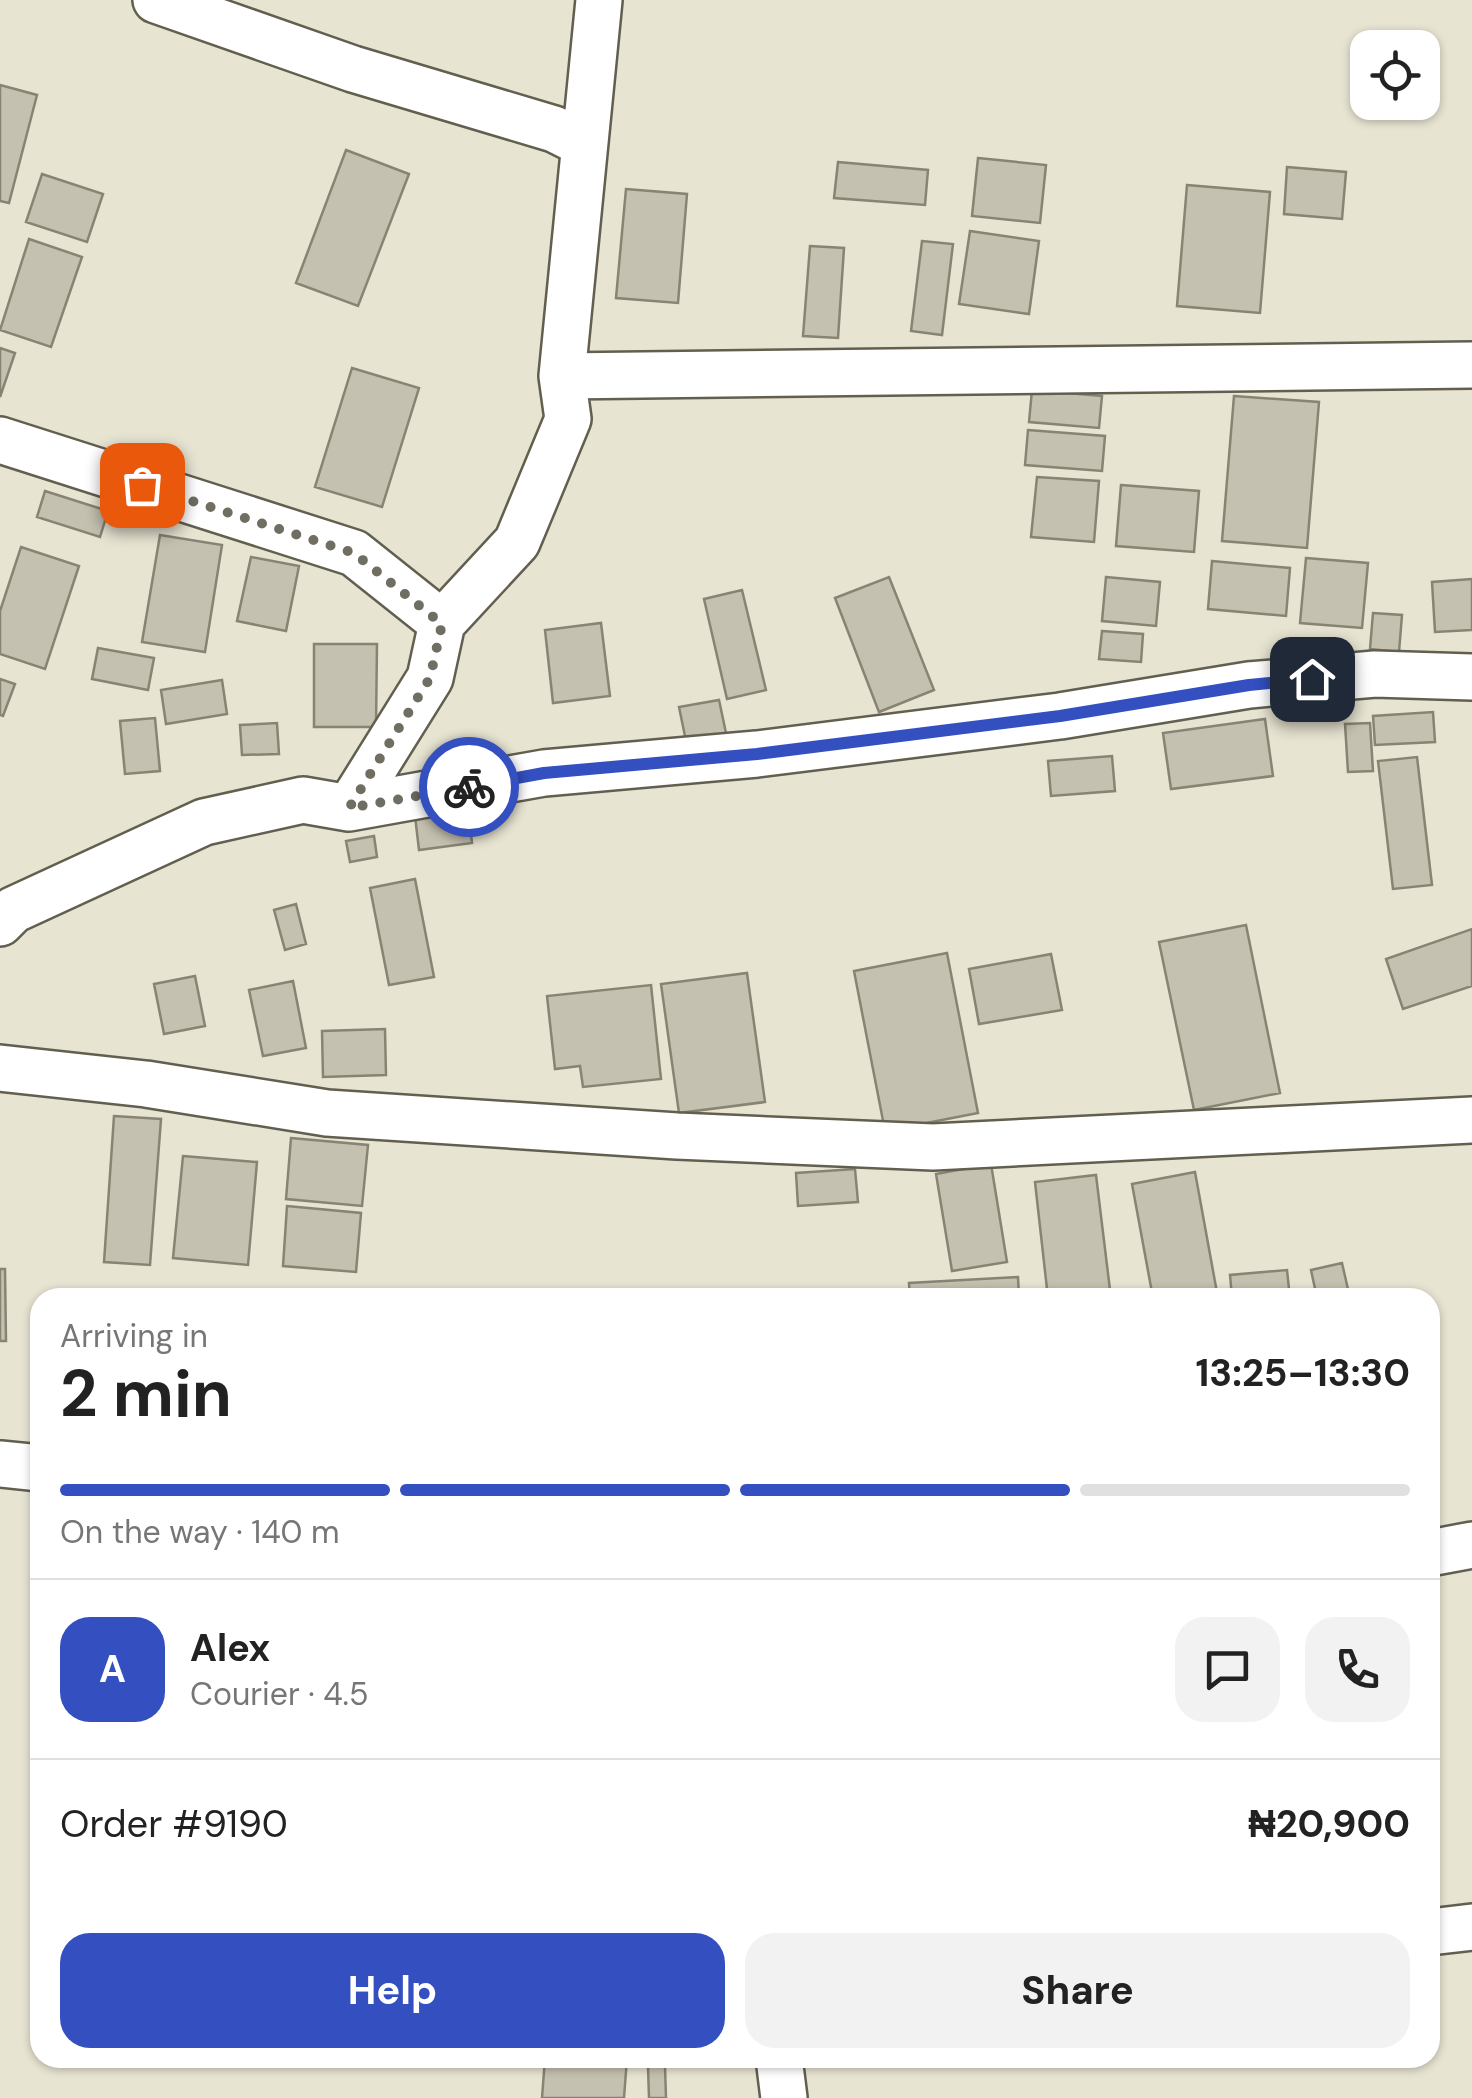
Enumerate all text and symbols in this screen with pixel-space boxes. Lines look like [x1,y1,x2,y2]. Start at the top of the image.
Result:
map controls [1350,30,1440,120]
button: locate [1350,30,1440,120]
pin [100,443,185,528]
icon: bag [115,458,170,513]
pin [1270,637,1355,722]
icon: home [1285,652,1340,707]
courier [419,737,519,837]
icon: bike [442,760,497,815]
text: Arriving in [60,1315,208,1357]
text: 13:25–13:30 [1196,1348,1410,1398]
text: 2 min [60,1352,232,1436]
text: On the way · 140 m [60,1511,340,1553]
button: chat [1175,1617,1280,1722]
button: phone [1305,1617,1410,1722]
text: Alex [190,1623,270,1673]
text: A [99,1644,126,1694]
text: Courier · 4.5 [190,1673,368,1715]
text: Order #9190 [60,1799,288,1849]
text: ₦20,900 [1248,1799,1410,1849]
button: Help [60,1933,725,2048]
button: Share [745,1933,1410,2048]

